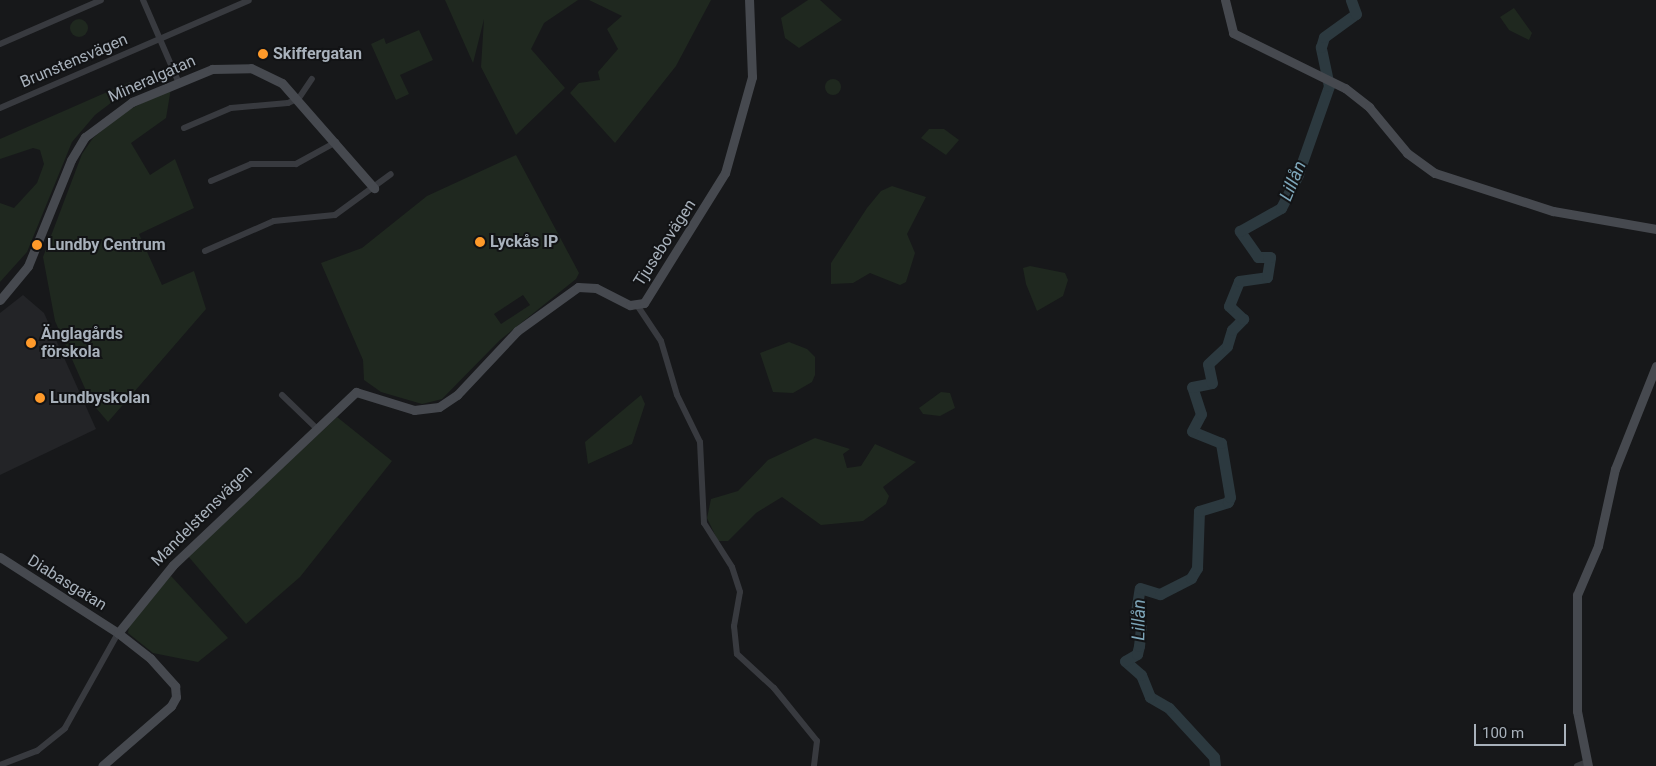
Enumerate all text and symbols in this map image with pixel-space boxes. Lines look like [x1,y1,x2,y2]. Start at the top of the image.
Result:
street label: Brunstensvägen [17,30,131,92]
place label: Skiffergatan [273,44,362,64]
marker: Skiffergatan [257,48,269,60]
street label: Mineralgatan [105,51,199,107]
water label: Lillån [1275,158,1311,204]
street label: Tjusebovägen [630,196,700,290]
place label: Lyckås IP [490,232,558,252]
place label: Lundby Centrum [47,235,166,255]
marker: Lyckås IP [474,236,486,248]
marker: Lundby Centrum [31,239,43,251]
place label: Änglagårds förskola [41,324,123,362]
marker: Änglagårds förskola [25,337,37,349]
place label: Lundbyskolan [50,388,150,408]
marker: Lundbyskolan [34,392,46,404]
street label: Mandelstensvägen [148,462,256,570]
street label: Diabasgatan [24,551,110,615]
water label: Lillån [1128,599,1150,641]
scale bar [1476,714,1568,746]
text: 100 m [1482,724,1524,742]

